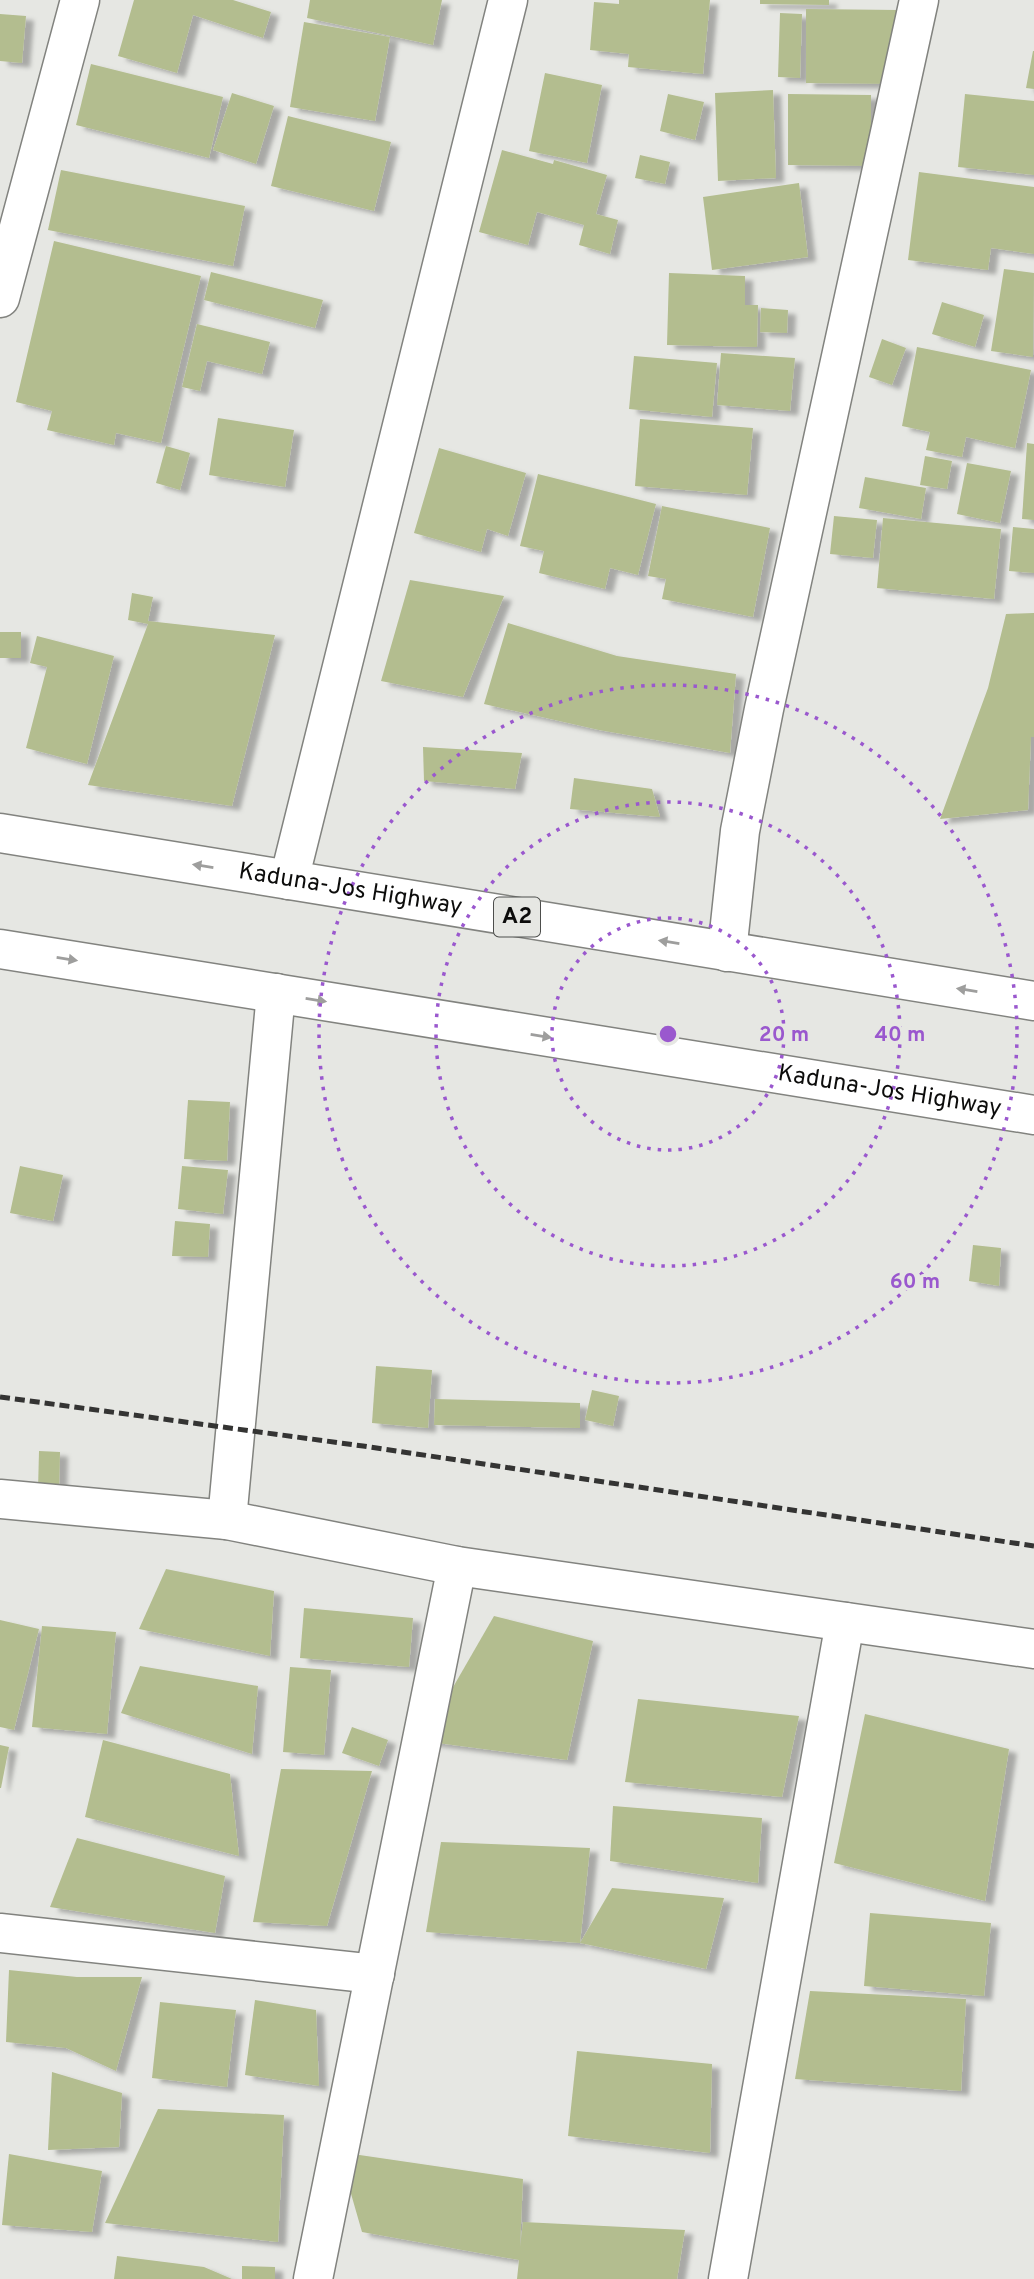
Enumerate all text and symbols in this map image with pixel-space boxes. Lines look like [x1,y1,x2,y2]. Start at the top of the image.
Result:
street label: Kaduna-Jos Highway [236,857,464,923]
one-way arrow [192,860,214,871]
road number: A2 [494,898,540,936]
one-way arrow [658,936,680,947]
one-way arrow [57,954,79,965]
one-way arrow [956,985,978,996]
one-way arrow [305,995,327,1006]
centre of rings [656,1022,680,1046]
text: 20 m [759,1022,809,1049]
text: 40 m [875,1022,925,1049]
one-way arrow [530,1031,552,1042]
street label: Kaduna-Jos Highway [776,1059,1004,1125]
text: 60 m [890,1269,940,1296]

